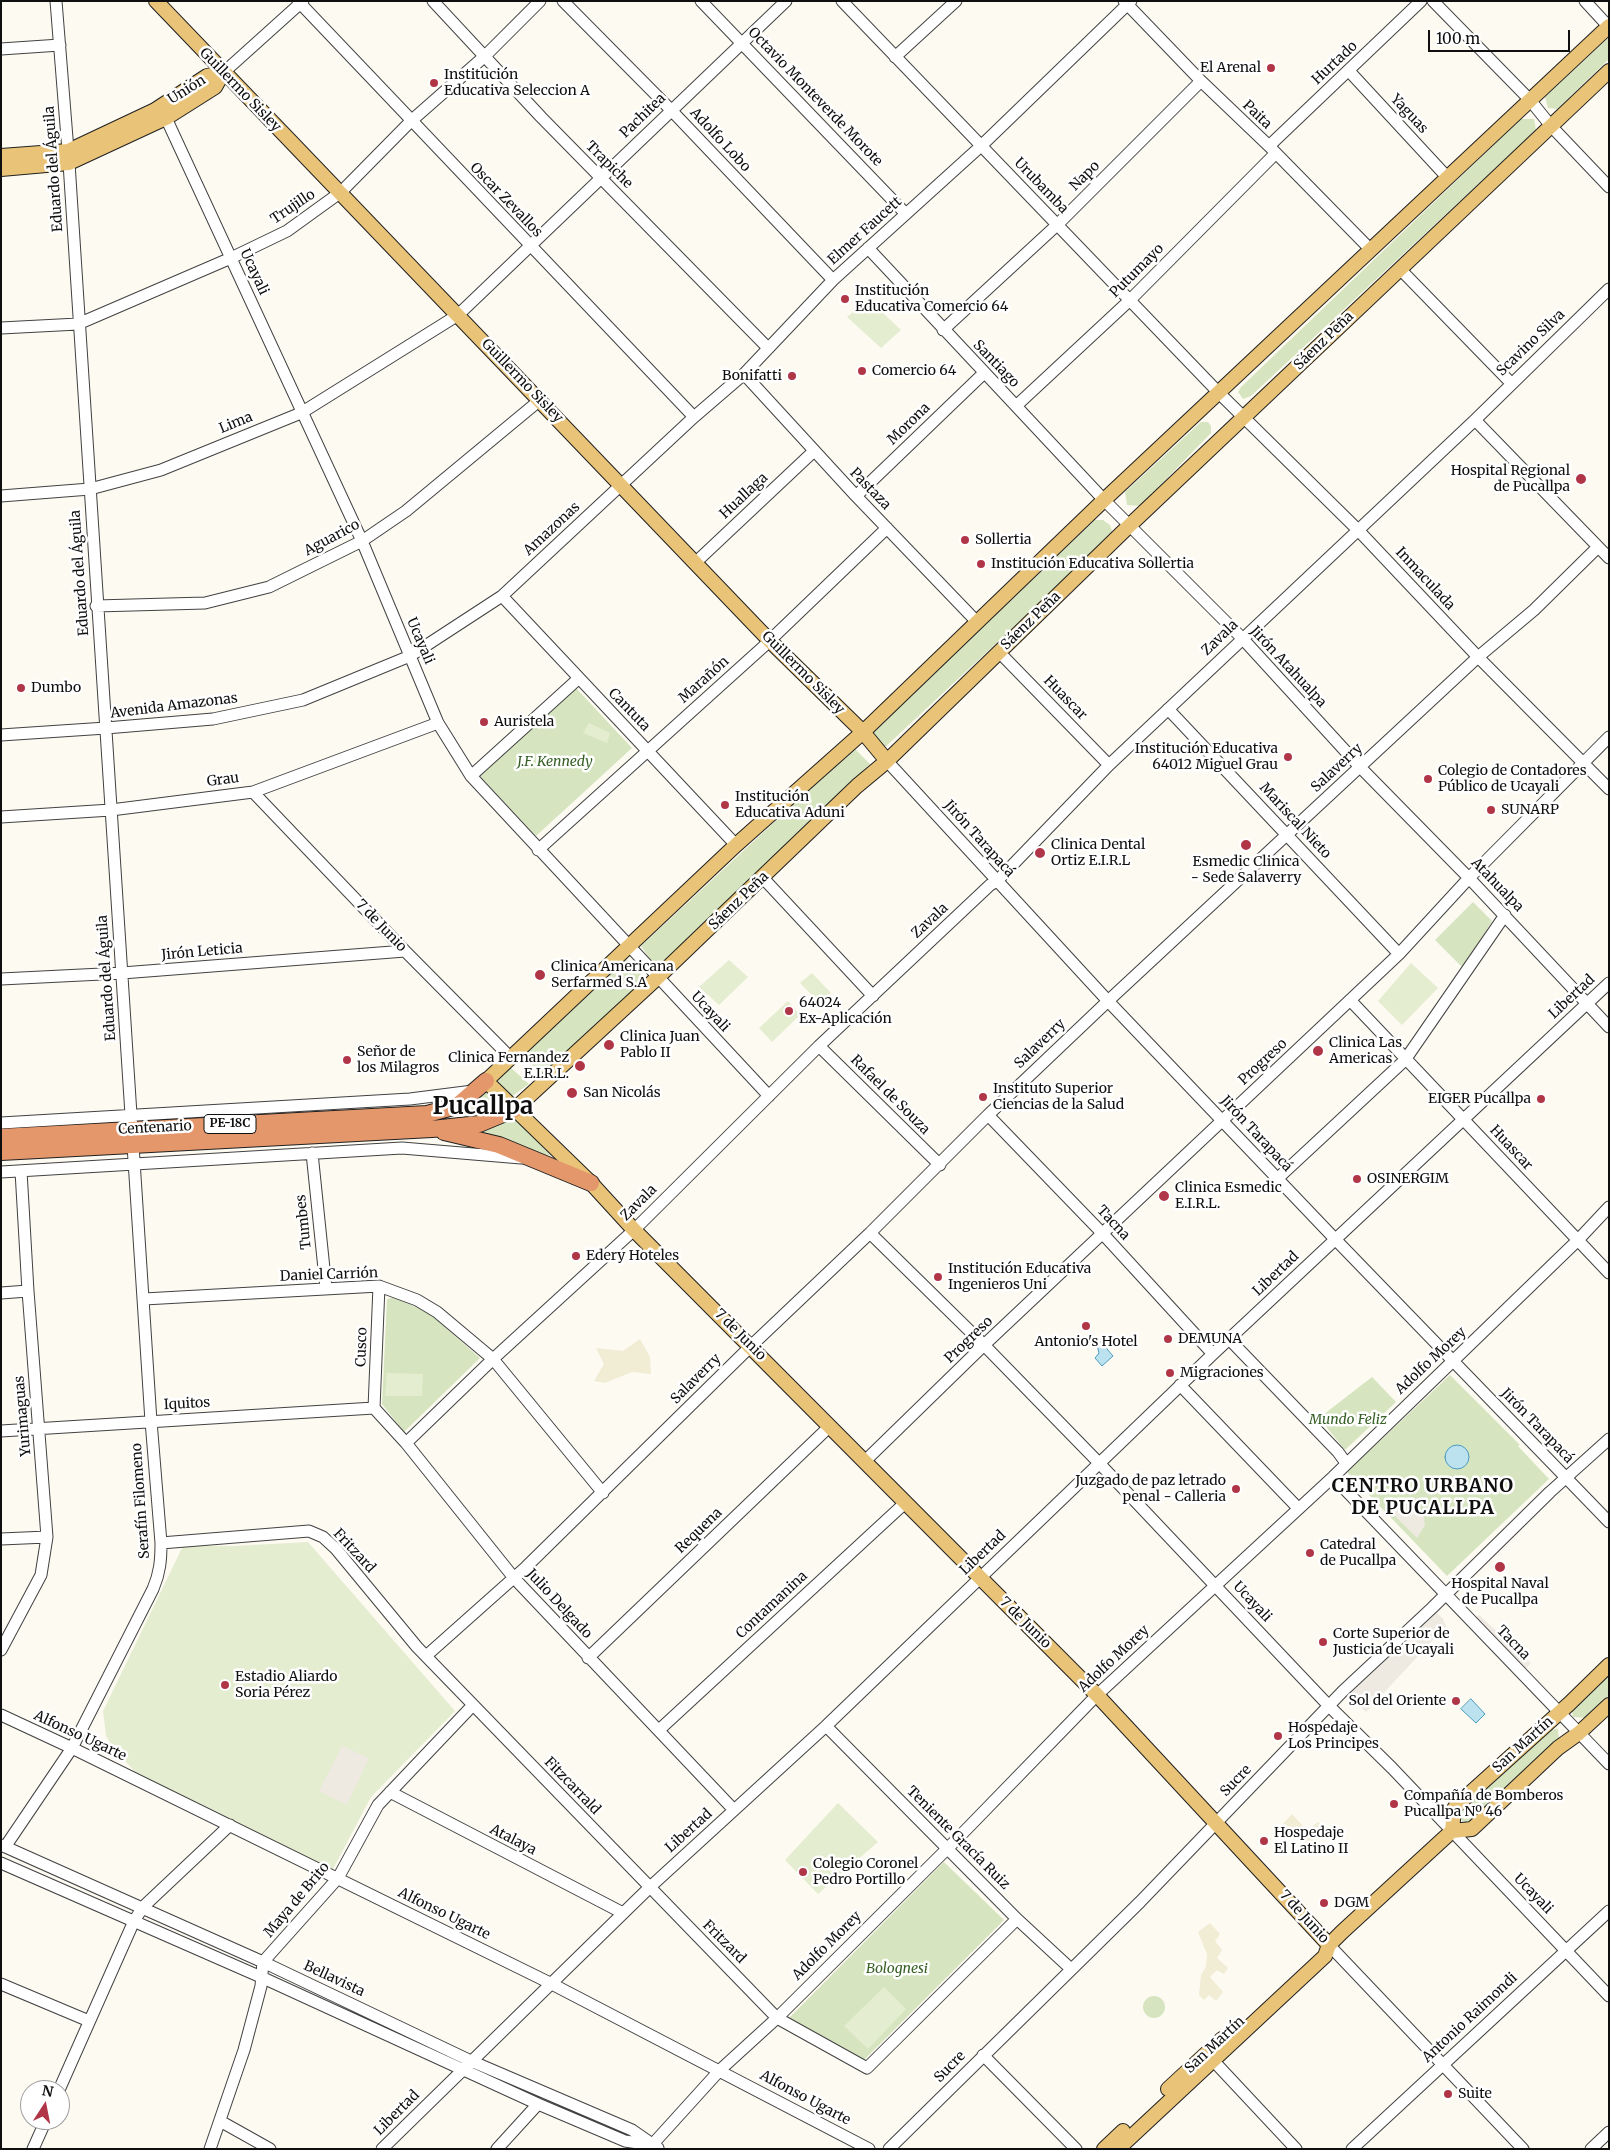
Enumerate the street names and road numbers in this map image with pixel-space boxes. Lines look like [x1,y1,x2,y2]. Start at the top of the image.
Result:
street label: Octavio Monteverde Morote [744,24,886,170]
street label: Hurtado [1309,38,1361,88]
street label: Guillermo Sisley [196,45,284,135]
street label: Unión [165,72,209,108]
street label: Pachitea [617,90,669,142]
street label: Yaguas [1387,91,1431,137]
street label: Paita [1239,97,1275,133]
street label: Eduardo del Águila [41,105,67,233]
street label: Adolfo Lobo [686,105,754,175]
street label: Trapiche [582,138,636,192]
street label: Urubamba [1010,155,1072,217]
street label: Napo [1067,158,1103,194]
street label: Oscar Zevallos [466,159,546,241]
street label: Trujillo [268,186,318,228]
street label: Elmer Faucett [825,193,905,269]
street label: Putumayo [1107,241,1167,301]
street label: Ucayali [236,246,272,298]
street label: Scavino Silva [1493,306,1569,380]
street label: Sáenz Peña [1291,308,1357,374]
street label: Guillermo Sisley [478,336,566,426]
street label: Santiago [969,337,1023,391]
street label: Morona [884,400,934,448]
street label: Lima [217,409,255,437]
street label: Pastaza [846,465,894,513]
street label: Huallaga [717,470,771,522]
street label: Amazonas [520,499,584,559]
street label: Eduardo del Águila [67,509,93,637]
street label: Aguarico [301,516,363,560]
street label: Inmaculada [1392,544,1458,614]
street label: Sáenz Peña [998,588,1064,654]
street label: Ucayali [403,615,437,667]
street label: Zavala [1198,617,1242,659]
street label: Jirón Atahualpa [1246,623,1330,711]
street label: Guillermo Sisley [758,628,848,718]
street label: Marañón [675,653,733,707]
street label: Huascar [1040,672,1090,724]
street label: Cantuta [605,685,653,735]
street label: Avenida Amazonas [109,690,239,722]
street label: Salaverry [1308,740,1366,796]
street label: Grau [206,770,240,790]
street label: Mariscal Nieto [1256,780,1334,862]
street label: Jirón Tarapacá [940,797,1018,881]
street label: Atahualpa [1467,855,1527,915]
street label: Sáenz Peña [706,868,772,934]
street label: 7 de Junio [352,897,410,955]
street label: Zavala [908,900,952,942]
street label: Eduardo del Águila [94,914,120,1042]
street label: Jirón Leticia [161,940,243,964]
street label: Libertad [1545,971,1599,1023]
street label: Ucayali [687,988,733,1036]
street label: Salaverry [1011,1016,1069,1072]
street label: Progreso [1235,1035,1291,1089]
street label: Rafael de Souza [847,1052,933,1138]
street label: Jirón Tarapacá [1217,1093,1295,1175]
road number: PE-18C [204,1114,256,1134]
street label: Centenario [118,1118,192,1138]
street label: Huascar [1486,1122,1536,1174]
street label: Zavala [618,1182,660,1224]
street label: Tumbes [293,1194,315,1250]
street label: Tacna [1093,1202,1133,1244]
street label: Libertad [1250,1248,1302,1300]
street label: Daniel Carrión [280,1265,378,1285]
street label: 7 de Junio [711,1306,769,1364]
street label: Progreso [942,1313,996,1367]
street label: Adolfo Morey [1392,1324,1470,1398]
street label: Cusco [353,1327,371,1367]
street label: Salaverry [667,1350,725,1408]
street label: Yurimaguas [11,1375,35,1457]
street label: Jirón Tarapacá [1497,1385,1577,1467]
street label: Iquitos [163,1394,211,1414]
street label: Serafín Filomeno [129,1443,153,1559]
street label: Requena [672,1505,726,1557]
street label: Fritzard [329,1526,379,1576]
street label: Libertad [957,1527,1009,1579]
street label: Julio Delgado [523,1566,595,1642]
street label: Contamanina [733,1568,811,1642]
street label: Ucayali [1229,1578,1275,1626]
street label: 7 de Junio [996,1594,1054,1652]
street label: Adolfo Morey [1075,1622,1153,1696]
street label: Tacna [1493,1622,1533,1664]
street label: Alfonso Ugarte [31,1707,129,1765]
street label: San Martín [1489,1713,1557,1777]
street label: Fitzcarrald [541,1754,603,1818]
street label: Sucre [1217,1762,1255,1800]
street label: Teniente Gracía Ruiz [903,1783,1013,1893]
street label: Libertad [662,1806,716,1856]
street label: Atalaya [487,1821,539,1859]
street label: Maya de Brito [261,1859,333,1941]
street label: Ucayali [1510,1871,1556,1917]
street label: Alfonso Ugarte [395,1884,493,1944]
street label: 7 de Junio [1276,1887,1332,1947]
street label: Adolfo Morey [789,1908,865,1984]
street label: Fritzard [699,1917,749,1967]
street label: Bellavista [301,1958,367,2000]
street label: Antonio Raimondi [1419,1970,1521,2066]
street label: San Martín [1182,2013,1248,2077]
street label: Sucre [931,2048,969,2086]
street label: Alfonso Ugarte [757,2067,853,2129]
street label: Libertad [371,2087,423,2139]

